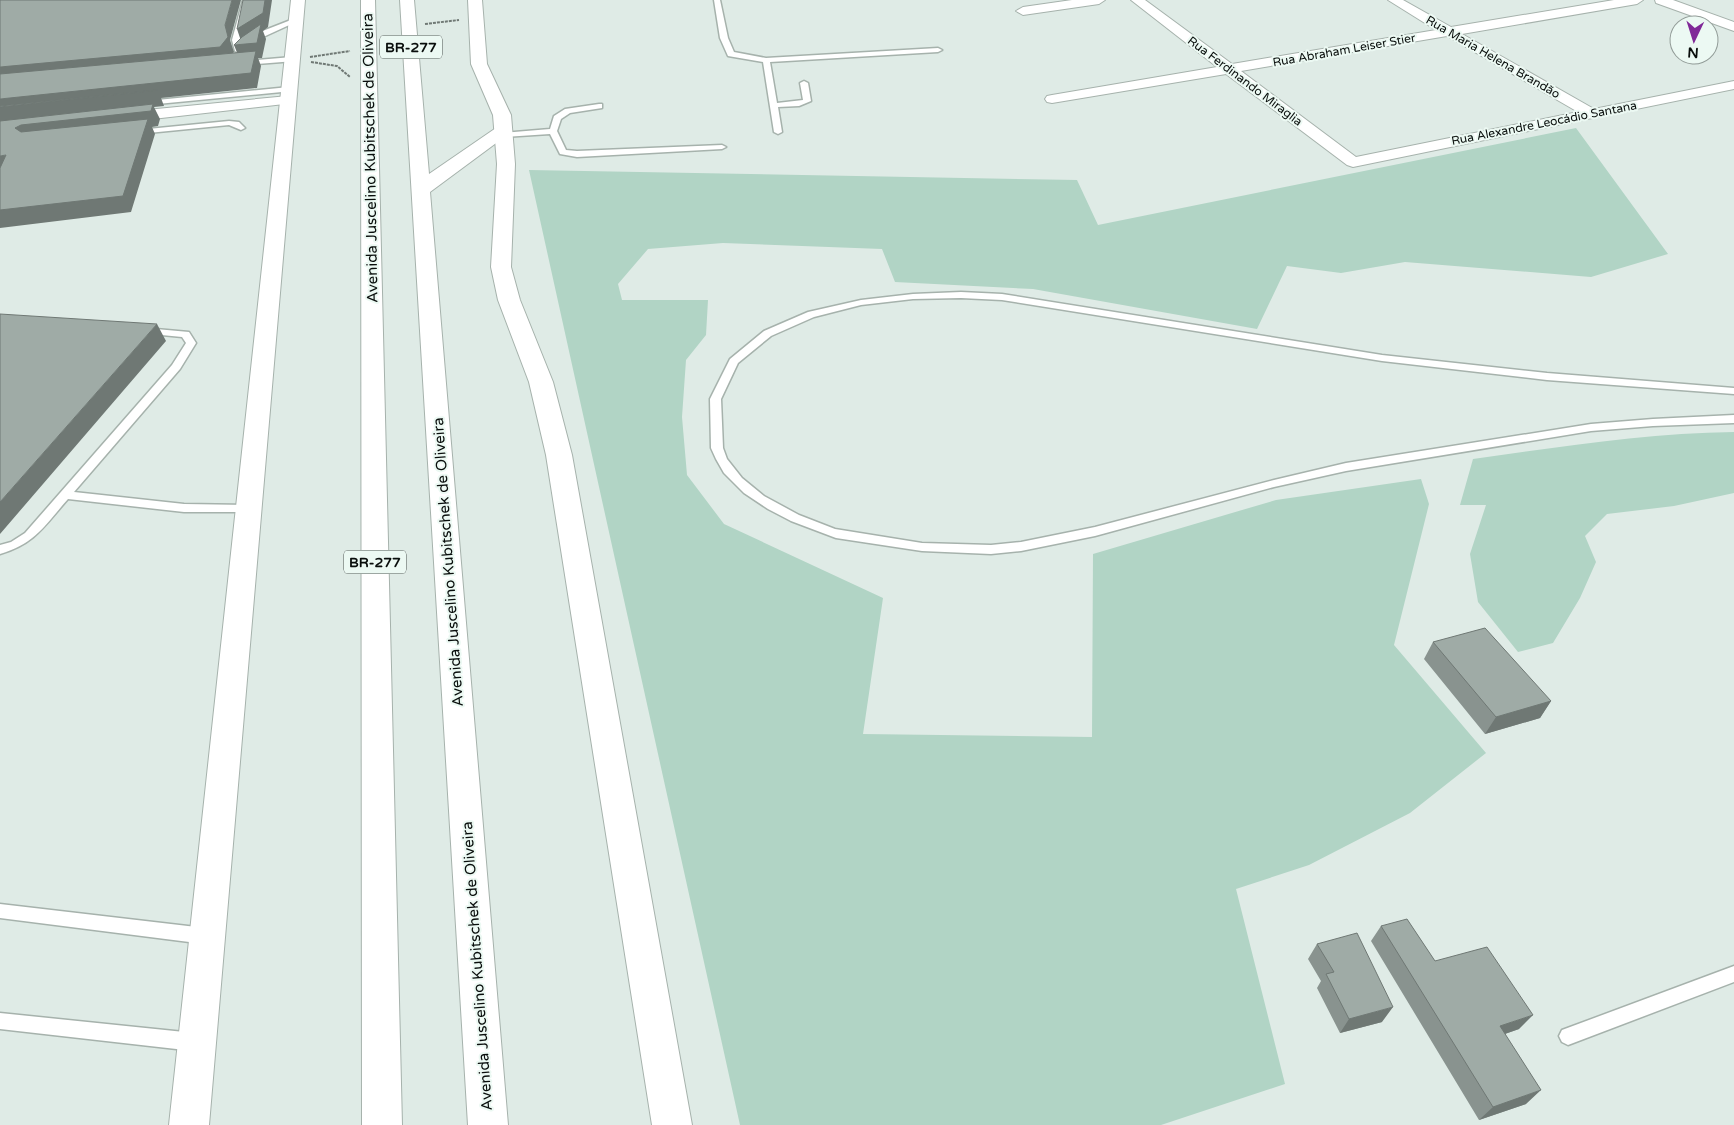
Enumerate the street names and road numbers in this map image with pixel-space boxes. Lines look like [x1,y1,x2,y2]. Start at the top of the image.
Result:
street label: Avenida Juscelino Kubitschek de Oliveira [358,13,382,303]
street label: Rua Maria Helena Brandão [1423,13,1563,101]
street label: Rua Abraham Leiser Stier [1272,30,1417,69]
street label: Rua Ferdinando Miraglia [1185,33,1305,129]
road number: BR-277 [380,36,442,58]
street label: Rua Alexandre Leocádio Santana [1450,98,1638,148]
street label: Avenida Juscelino Kubitschek de Oliveira [429,417,467,707]
road number: BR-277 [344,550,406,574]
street label: Avenida Juscelino Kubitschek de Oliveira [458,821,496,1111]

